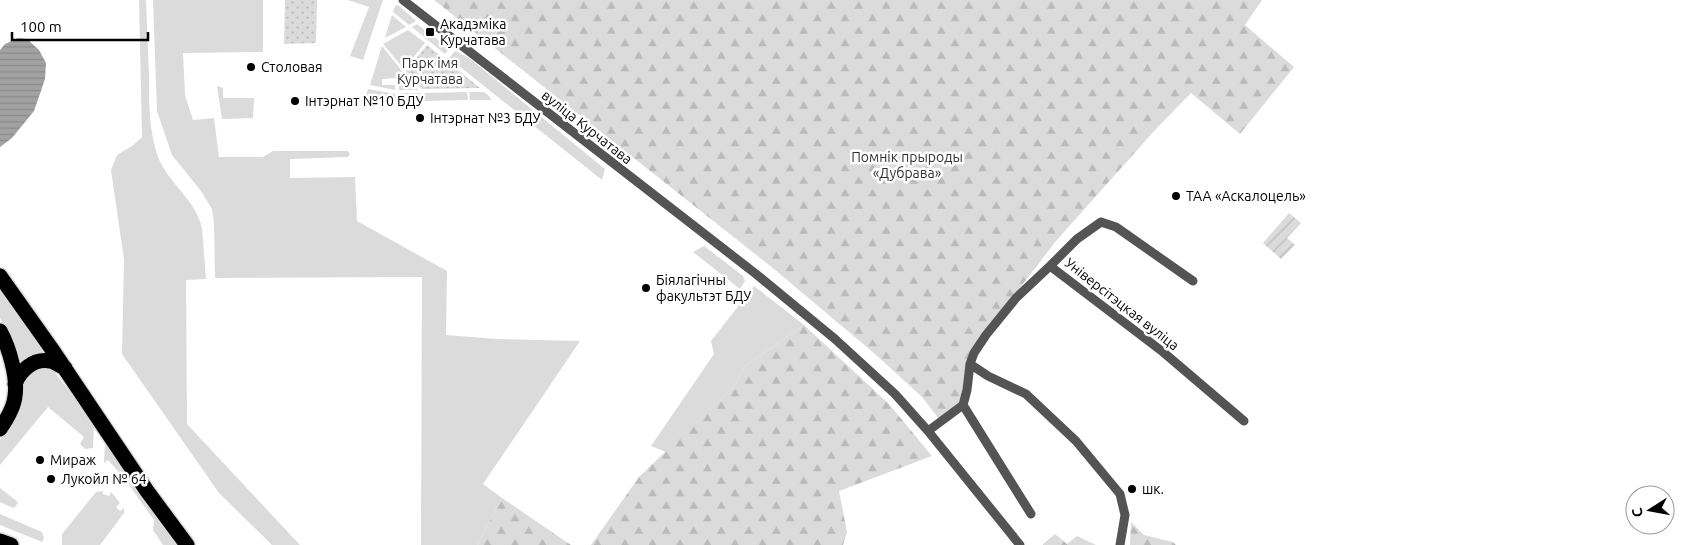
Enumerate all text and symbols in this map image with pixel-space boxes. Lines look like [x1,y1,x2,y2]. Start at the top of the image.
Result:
scale bar [12,10,149,42]
place label: Акадэміка Курчатава [440,16,506,48]
text: 100 m [20,18,62,35]
marker: Акадэміка Курчатава [424,26,436,38]
park label: Парк імя Курчатава [397,55,463,87]
place label: Столовая [261,59,323,75]
marker: Столовая [245,61,257,73]
street label: вуліца Курчатава [539,87,635,167]
place label: Інтэрнат №10 БДУ [305,93,423,109]
marker: Інтэрнат №10 БДУ [289,95,301,107]
place label: Інтэрнат №3 БДУ [430,110,541,126]
marker: Інтэрнат №3 БДУ [414,112,426,124]
park label: Помнік прыроды «Дубрава» [851,149,963,181]
place label: ТАА «Аскалоцель» [1186,188,1306,204]
marker: ТАА «Аскалоцель» [1170,190,1182,202]
street label: Універсітэцкая вуліца [1062,255,1182,353]
place label: Біялагічны факультэт БДУ [656,272,751,304]
marker: Біялагічны факультэт БДУ [640,282,652,294]
place label: Мираж [50,452,97,468]
marker: Мираж [34,454,46,466]
place label: Лукойл № 64 [61,471,147,487]
marker: Лукойл № 64 [45,473,57,485]
place label: шк. [1142,481,1164,497]
marker: шк. [1126,483,1138,495]
north arrow [1625,485,1675,535]
text: С [1629,507,1646,518]

